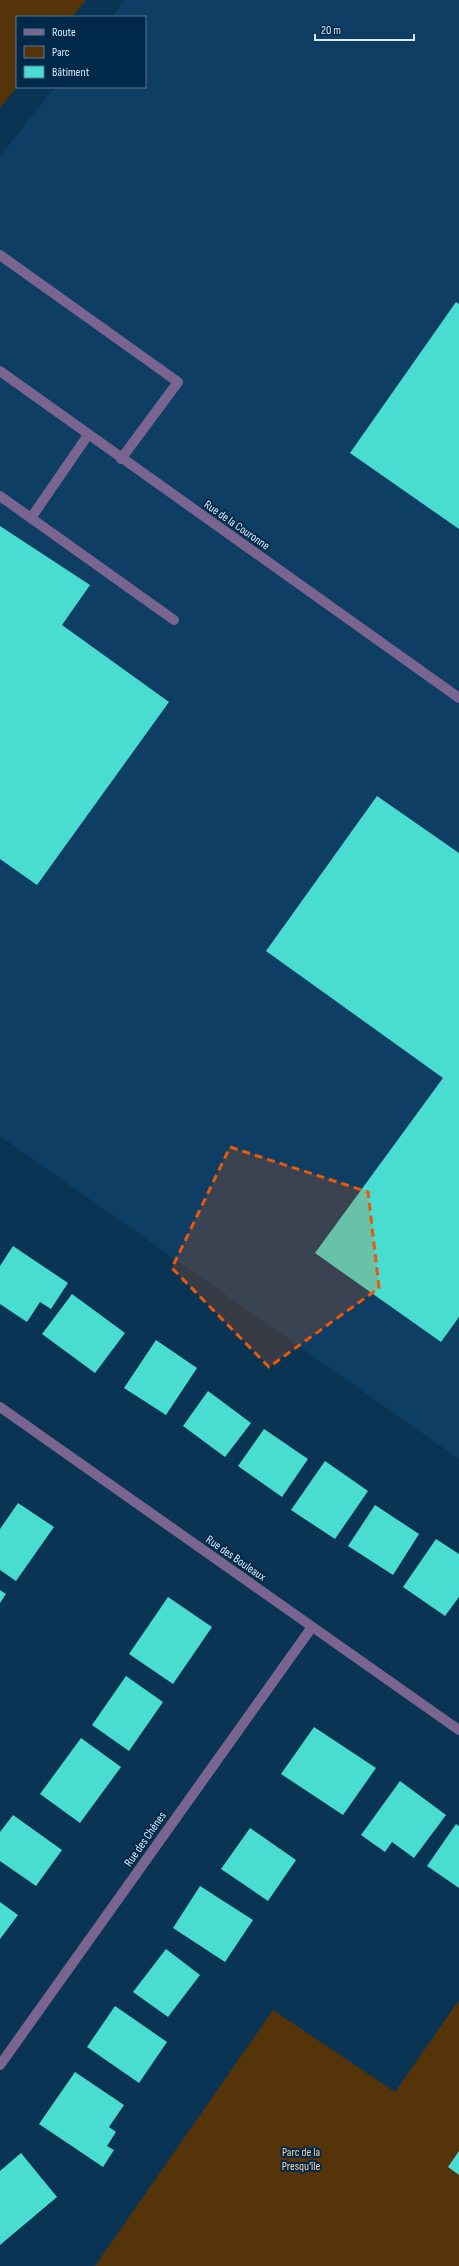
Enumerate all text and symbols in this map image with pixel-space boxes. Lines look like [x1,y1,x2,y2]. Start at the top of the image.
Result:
legend [16,16,146,88]
scale bar [315,16,414,42]
text: 20 m [321,23,341,38]
text: Route [52,25,76,40]
text: Parc [52,45,70,60]
text: Bâtiment [52,65,90,80]
street label: Rue de la Couronne [201,497,273,554]
street label: Rue des Bouleaux [203,1532,269,1585]
street label: Rue des Chênes [121,1809,170,1870]
park label: Parc de la Presqu'île [282,2145,320,2174]

